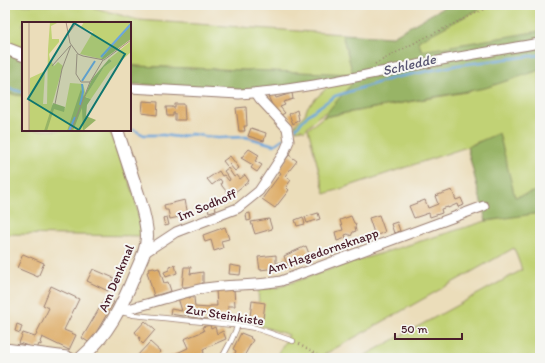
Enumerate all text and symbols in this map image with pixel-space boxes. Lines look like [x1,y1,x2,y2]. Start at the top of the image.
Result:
inset map [22,22,131,131]
water label: Schledde [381,50,439,79]
street label: Im Sodhoff [175,186,239,224]
street label: Am Hagedornsknapp [265,225,381,277]
street label: Am Denkmal [95,242,137,314]
street label: Zur Steinkiste [185,301,265,329]
scale bar [395,315,462,341]
text: 50 m [401,322,427,336]

